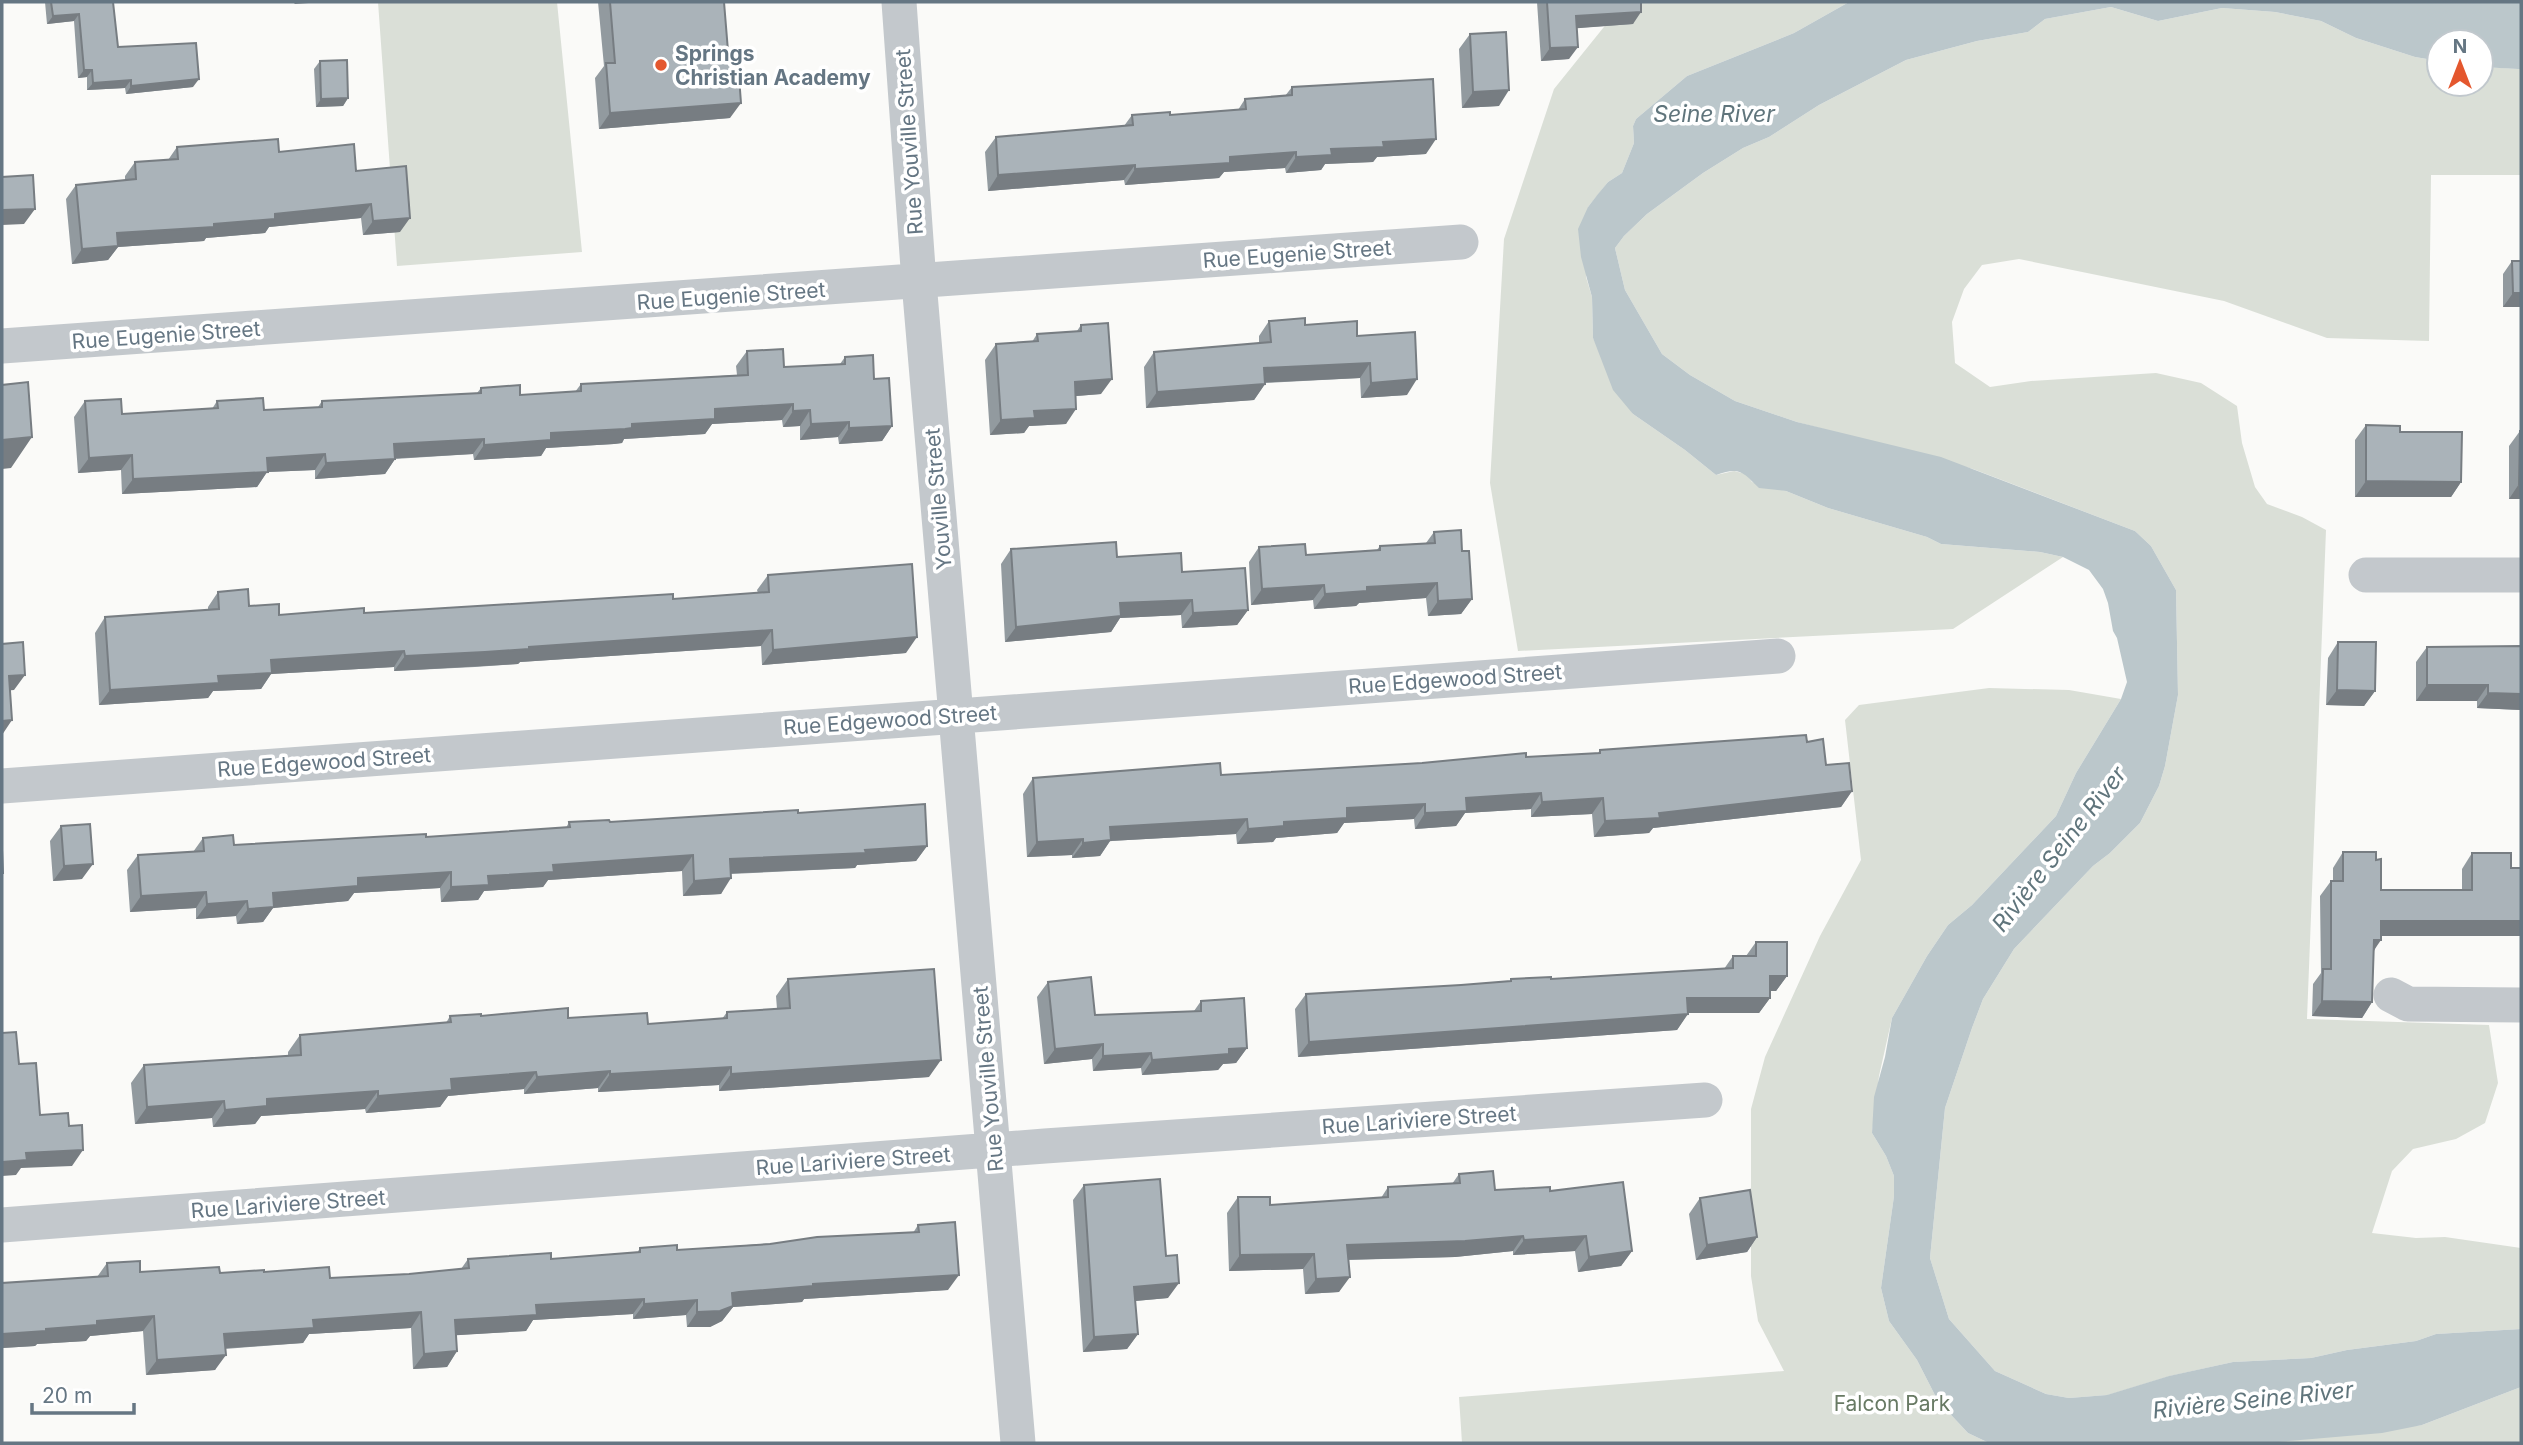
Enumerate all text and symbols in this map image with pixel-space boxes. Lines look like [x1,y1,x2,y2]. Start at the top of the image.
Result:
north arrow [2425,28,2495,98]
text: N [2453,35,2467,58]
place label: Springs Christian Academy [675,41,871,90]
street label: Rue Youville Street [890,48,928,236]
marker: Springs Christian Academy [653,57,669,73]
water label: Seine River [1653,100,1776,128]
street label: Rue Eugenie Street [1202,235,1392,273]
street label: Rue Eugenie Street [636,277,826,315]
street label: Rue Eugenie Street [71,316,261,354]
street label: Youville Street [919,427,957,571]
street label: Rue Edgewood Street [1347,659,1563,699]
street label: Rue Edgewood Street [782,700,998,740]
street label: Rue Edgewood Street [216,742,432,782]
water label: Rivière Seine River [1986,760,2133,937]
street label: Rue Youville Street [967,985,1009,1173]
street label: Rue Lariviere Street [1321,1101,1517,1139]
street label: Rue Lariviere Street [755,1142,951,1180]
street label: Rue Lariviere Street [190,1185,386,1223]
scale bar [32,1372,133,1416]
water label: Rivière Seine River [2151,1375,2356,1424]
text: 20 m [42,1383,92,1408]
park label: Falcon Park [1834,1391,1951,1416]

